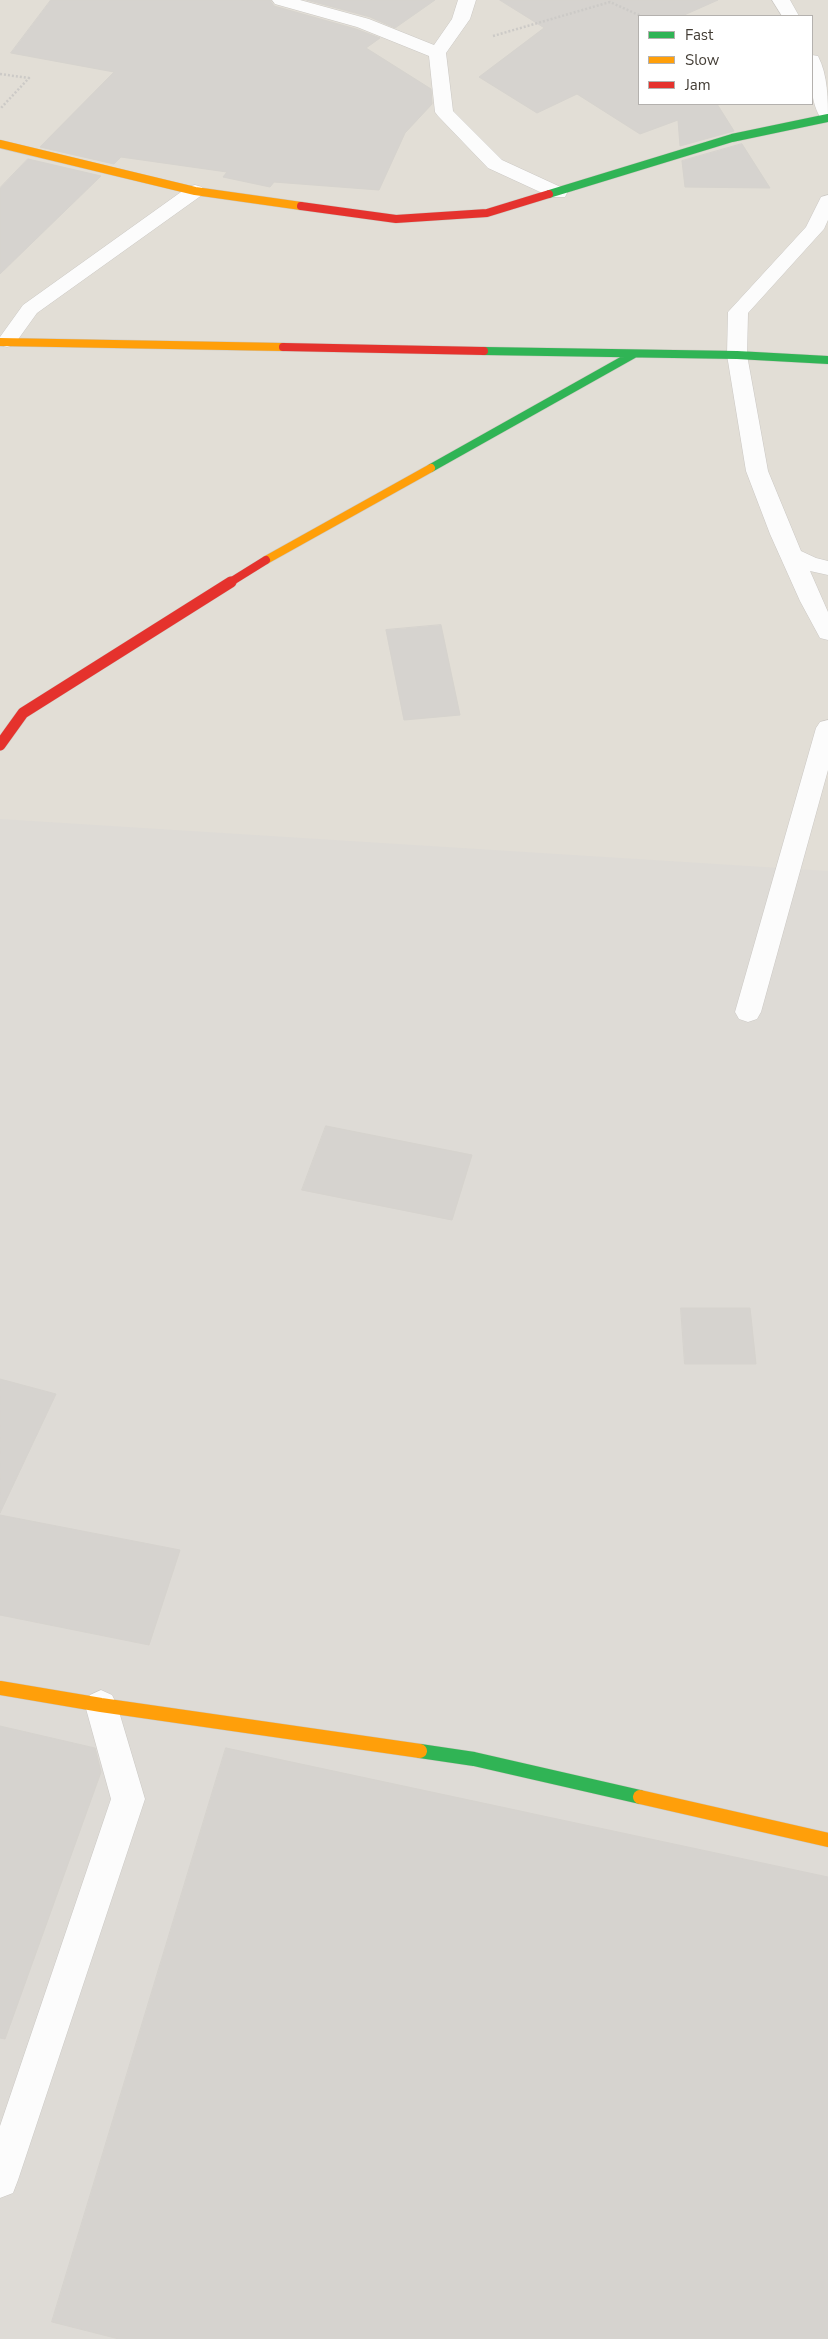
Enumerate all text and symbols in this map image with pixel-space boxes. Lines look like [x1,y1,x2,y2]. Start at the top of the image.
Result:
legend [638,15,813,105]
text: Fast [685,25,713,45]
text: Slow [685,50,719,70]
text: Jam [685,75,711,95]

